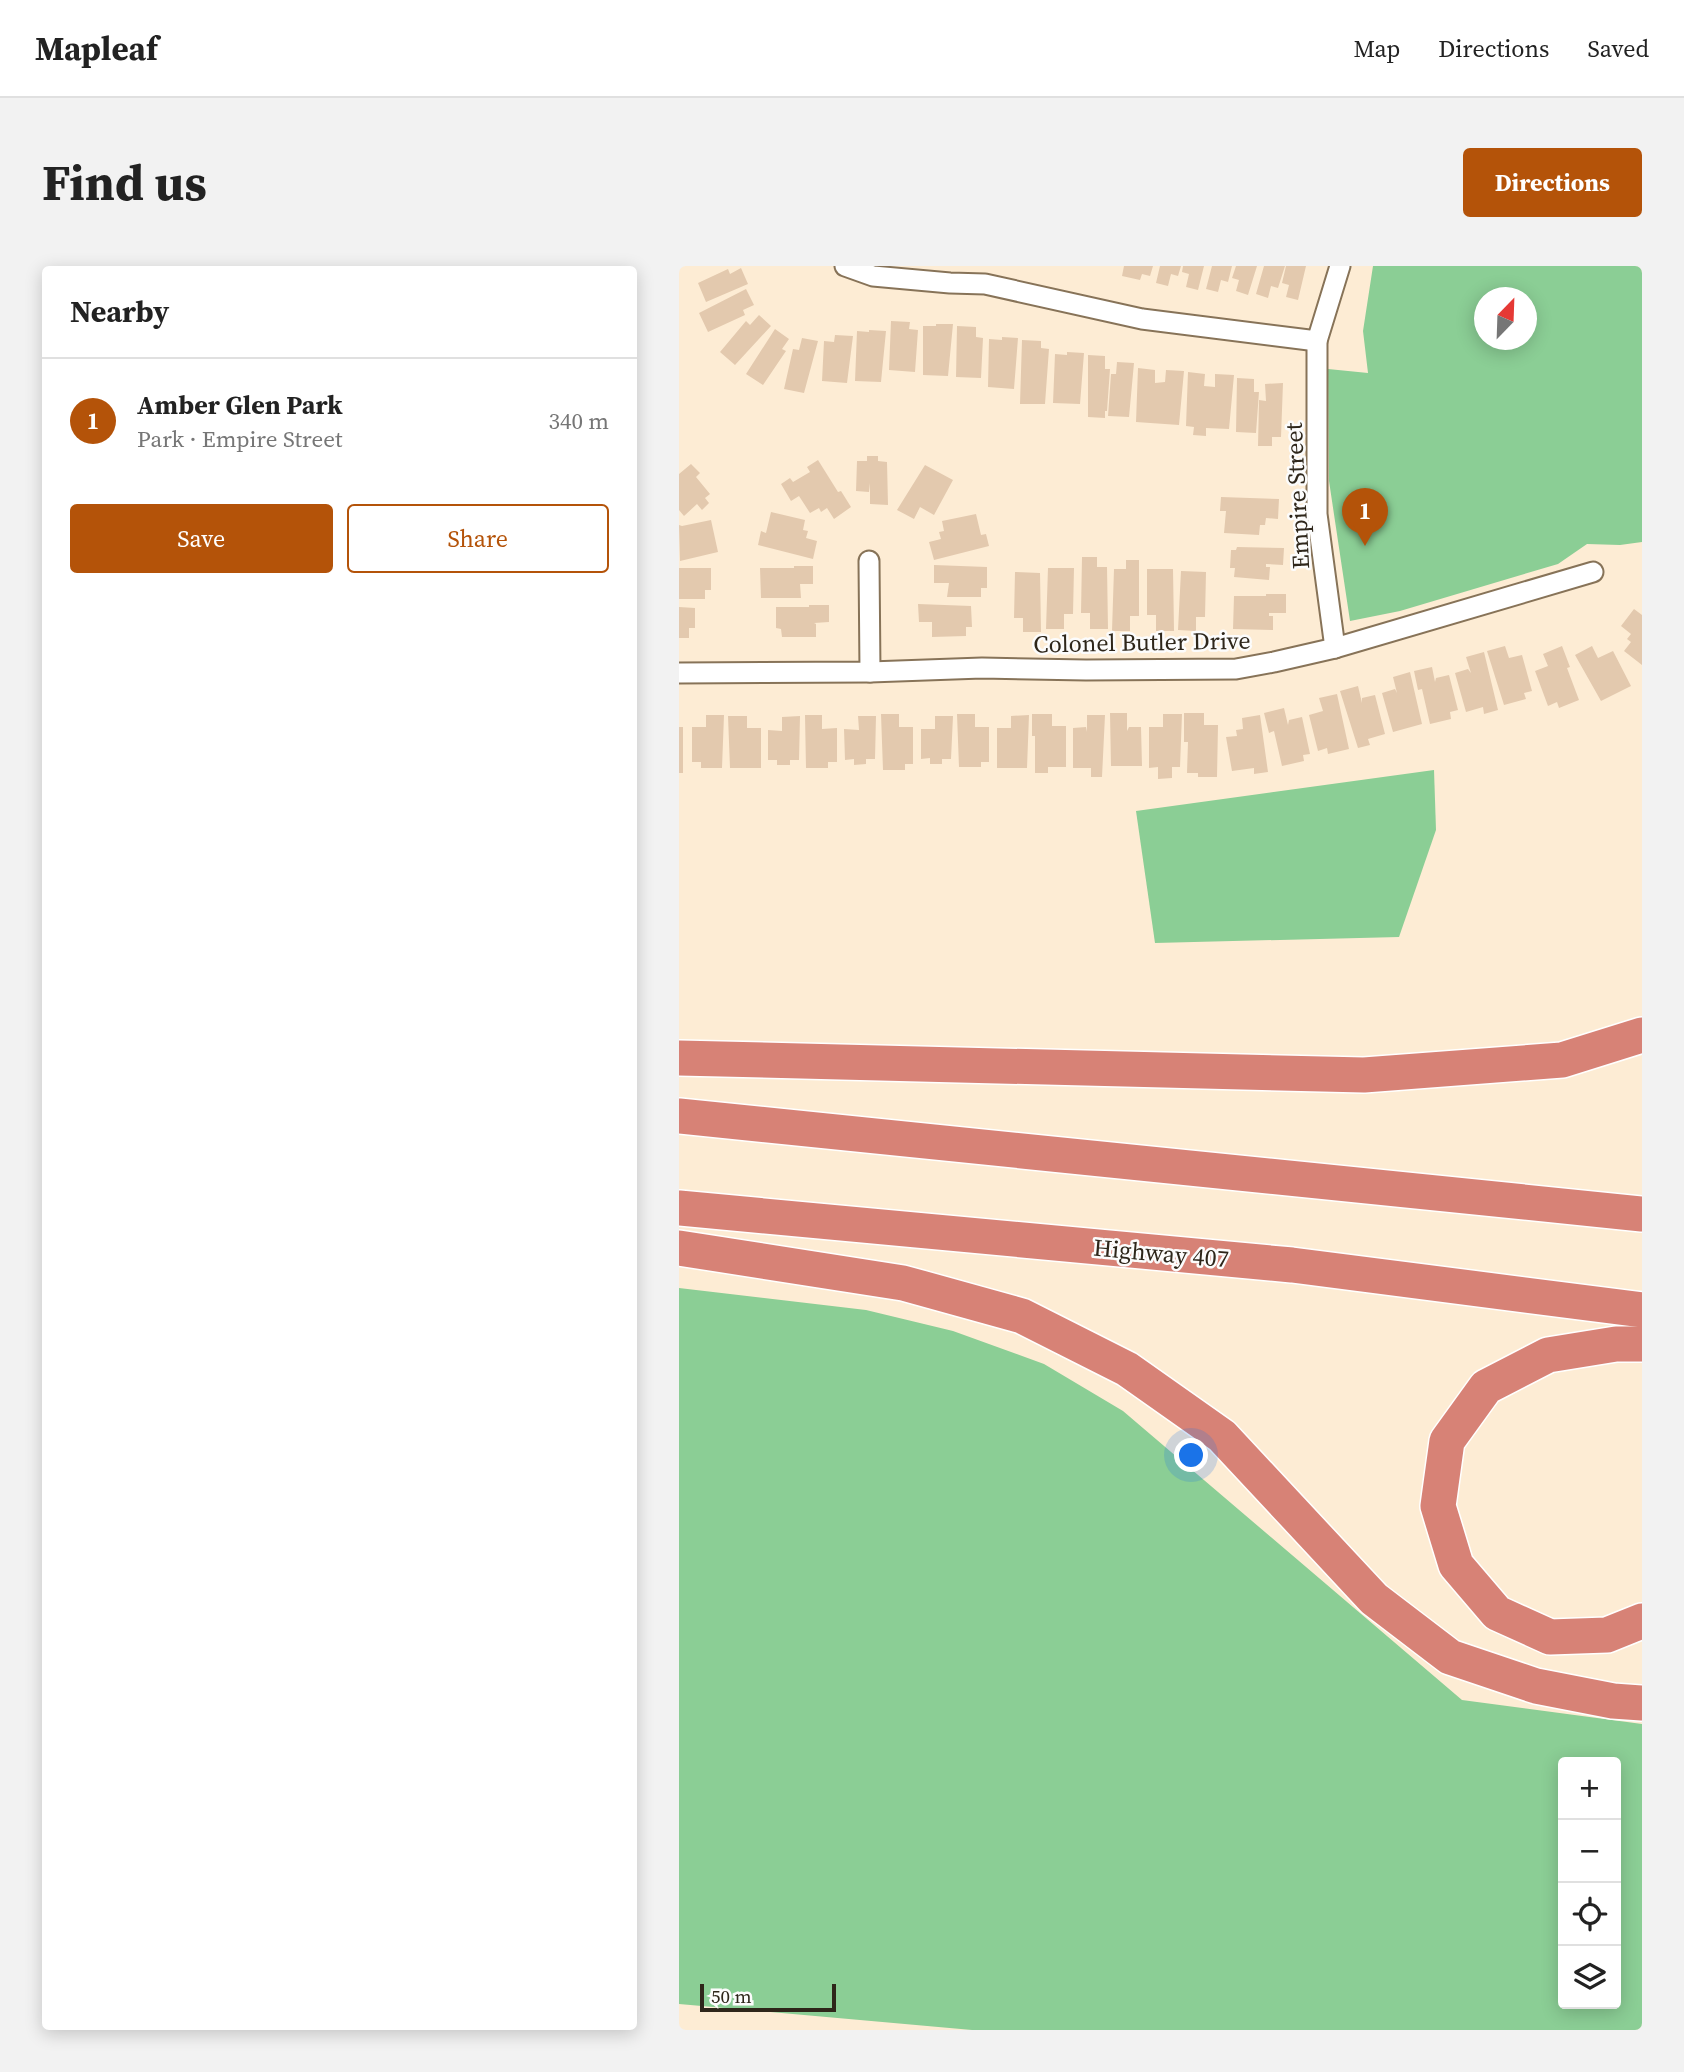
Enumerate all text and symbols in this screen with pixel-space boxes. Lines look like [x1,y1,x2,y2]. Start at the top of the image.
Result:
text: Mapleaf [35,26,158,71]
text: Map [1353,32,1400,65]
text: Directions [1438,32,1549,65]
text: Saved [1587,32,1649,65]
button: Directions [1463,148,1642,217]
text: Find us [42,149,207,216]
north arrow [1474,287,1537,350]
text: Nearby [70,291,169,332]
text: Amber Glen Park [137,387,343,423]
text: 1 [87,405,99,437]
text: 340 m [548,405,609,437]
street label: Empire Street [1277,422,1317,570]
text: Park · Empire Street [137,423,342,455]
pin: 1 [1342,488,1388,546]
button: Save [70,504,333,573]
button: Share [347,504,609,573]
street label: Colonel Butler Drive [1033,624,1251,660]
street label: Highway 407 [1092,1231,1230,1275]
your location [1174,1438,1208,1472]
map controls [1558,1757,1621,2009]
button: + [1558,1757,1621,1820]
button: − [1558,1820,1621,1883]
button: locate [1558,1883,1621,1946]
button: layers [1558,1946,1621,2009]
scale bar [700,1981,837,2013]
text: 50 m [711,1983,752,2009]

